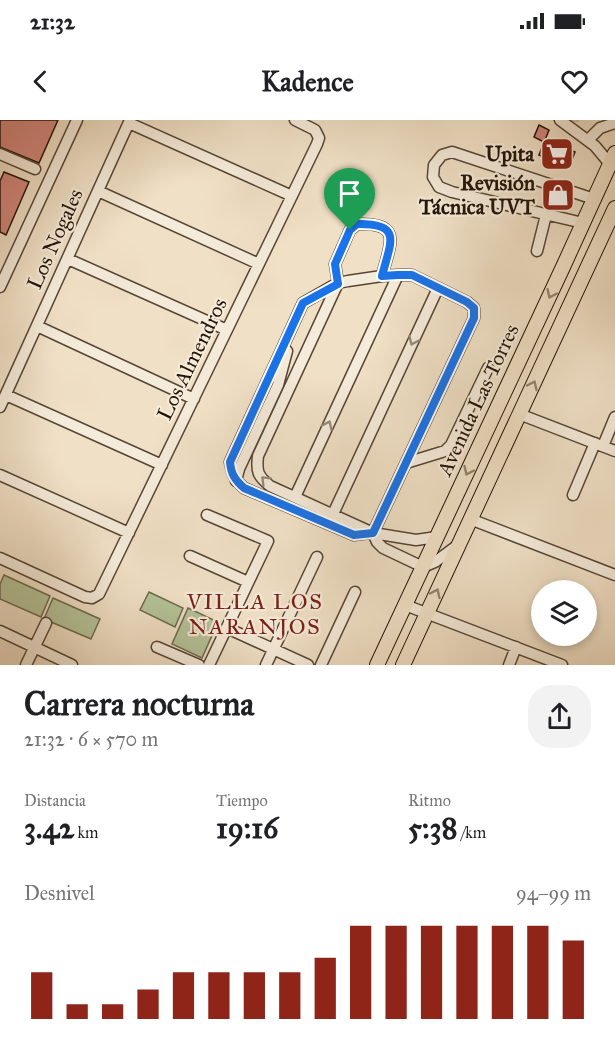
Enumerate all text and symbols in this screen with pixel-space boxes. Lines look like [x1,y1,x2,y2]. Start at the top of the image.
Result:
text: 21:32 [30,8,75,35]
icon: back [24,65,57,98]
text: Kadence [261,65,354,98]
icon: heart [558,65,591,98]
supermarket icon: Upita [539,136,575,172]
place label: Upita [485,141,535,167]
pin [324,168,375,230]
place label: Revisión Tácnica UVT [418,170,536,220]
icon: arrive [333,177,366,210]
shop icon: Revisión Tácnica UVT [540,177,576,213]
street label: Los Nogales [21,185,89,293]
one-way arrow [546,288,558,299]
street label: Los Almendros [151,294,233,424]
street label: Avenida Las Torres [431,320,525,481]
one-way arrow [409,334,421,345]
one-way arrow [525,380,537,391]
one-way arrow [321,420,333,431]
one-way arrow [463,464,475,475]
one-way arrow [261,476,272,486]
map controls [531,580,597,646]
button: layers [531,580,597,646]
district label: VILLA LOS NARANJOS [186,588,323,640]
one-way arrow [428,588,440,599]
text: Carrera nocturna [24,684,254,724]
button: share [528,685,591,748]
text: 21:32 · 6 × 570 m [24,727,158,751]
text: Distancia [24,791,86,810]
text: Tiempo [216,791,268,810]
text: Ritmo [408,791,451,810]
text: 3.42 [24,810,74,846]
text: 19:16 [216,810,278,846]
text: 5:38 [408,810,457,846]
text: km [74,823,98,842]
text: /km [457,823,486,842]
text: Desnivel [24,881,95,905]
text: 94–99 m [516,881,591,905]

